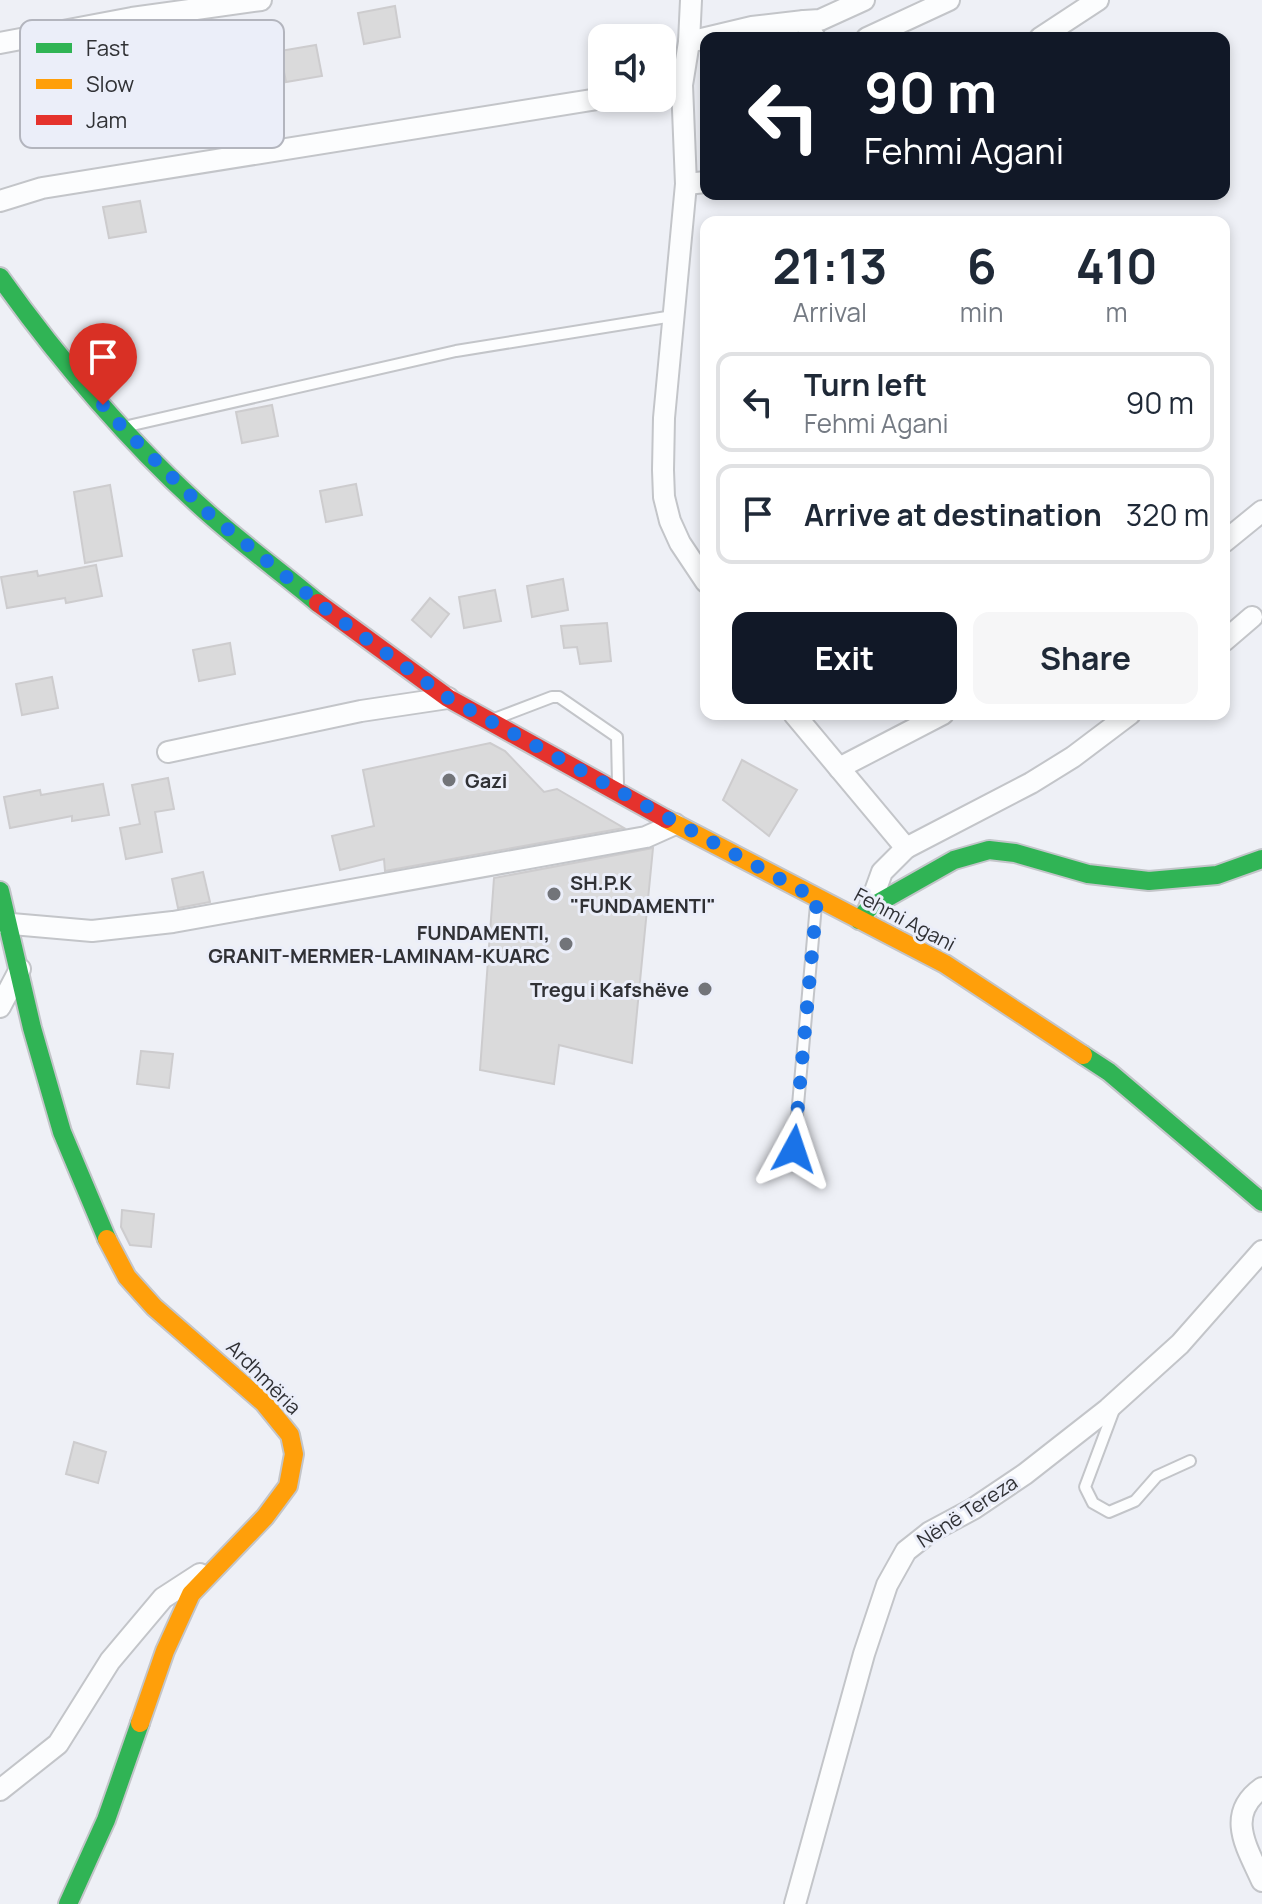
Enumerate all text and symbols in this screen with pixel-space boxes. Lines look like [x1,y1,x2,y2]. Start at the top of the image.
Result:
legend [20,20,284,148]
map controls [588,24,676,112]
button: sound [588,24,676,112]
text: Fast [86,33,129,63]
text: 90 m [864,53,997,130]
icon: left [732,64,836,168]
text: Slow [86,69,134,99]
text: Jam [86,105,127,135]
text: Fehmi Agani [864,126,1064,175]
text: 21:13 [772,233,887,298]
text: 6 [967,233,996,298]
text: 410 [1076,233,1158,298]
text: Arrival [793,294,867,330]
text: min [960,294,1003,330]
text: m [1106,294,1128,330]
pin [69,323,137,405]
icon: arrive [81,335,125,379]
text: Turn left [804,364,927,405]
icon: left [736,380,780,424]
text: 90 m [1126,382,1194,423]
text: Fehmi Agani [804,405,948,441]
icon: arrive [736,492,780,536]
text: Arrive at destination [804,494,1102,535]
text: 320 m [1126,494,1209,535]
button: Exit [732,612,957,704]
button: Share [973,612,1198,704]
place label: Gazi [465,767,507,794]
marker: Gazi [440,771,458,789]
place label: SH.P.K "FUNDAMENTI" [570,869,716,919]
street label: Fehmi Agani [850,881,960,957]
marker: SH.P.K "FUNDAMENTI" [545,885,563,903]
place label: FUNDAMENTI, GRANIT-MERMER-LAMINAM-KUARC [208,919,550,969]
marker: FUNDAMENTI, GRANIT-MERMER-LAMINAM-KUARC [557,935,575,953]
place label: Tregu i Kafshëve [530,976,689,1003]
marker: Tregu i Kafshëve [696,980,714,998]
position arrow [752,1107,836,1191]
street label: Ardhmëria [221,1334,307,1420]
street label: Nënë Tereza [912,1469,1022,1553]

